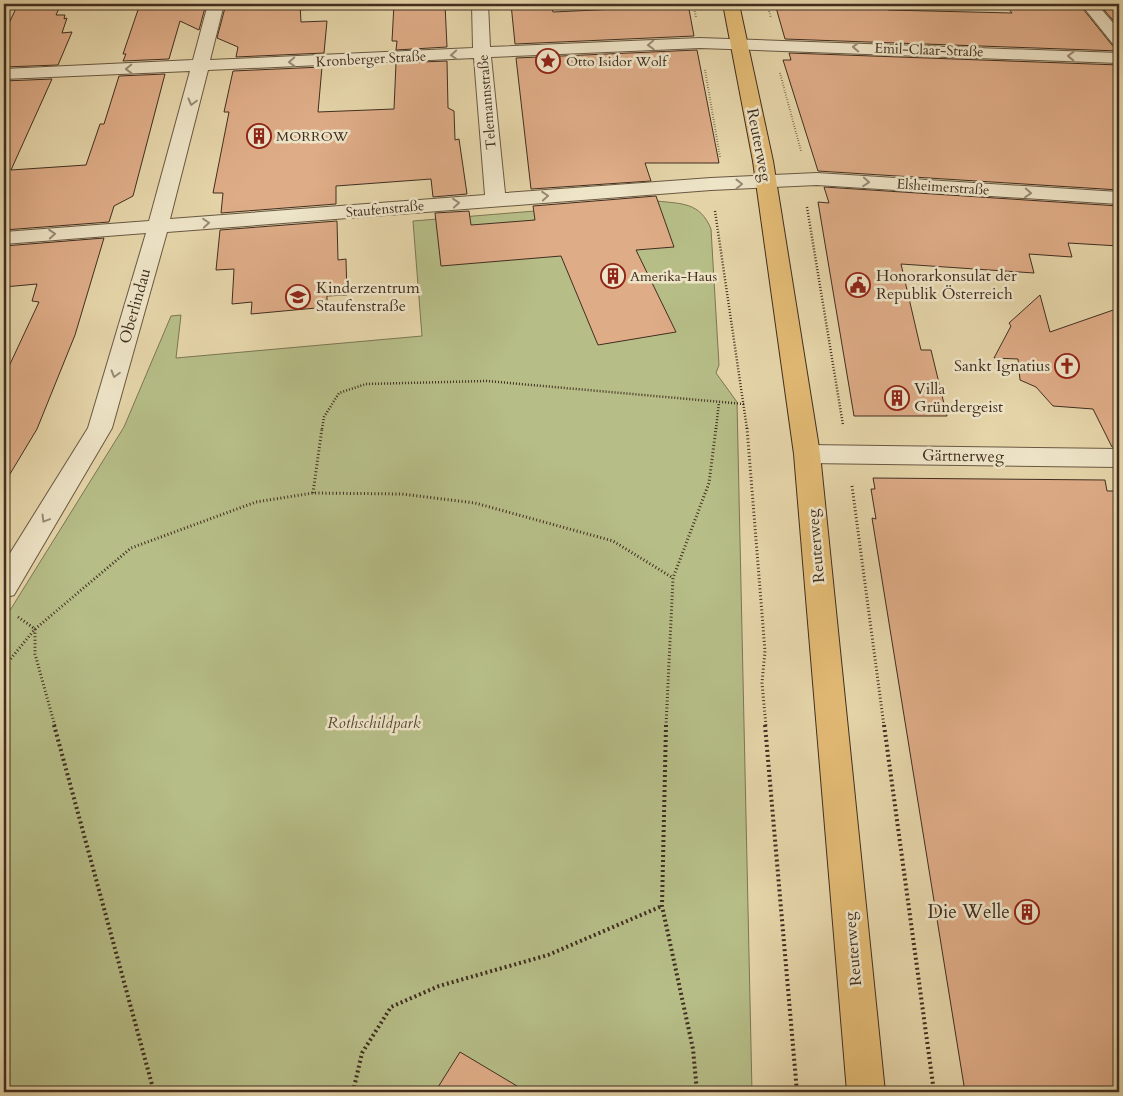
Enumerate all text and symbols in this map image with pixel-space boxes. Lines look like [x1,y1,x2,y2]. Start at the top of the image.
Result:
street label: Emil-Claar-Straße [874,39,984,61]
one-way arrow [647,40,655,51]
one-way arrow [851,42,859,53]
street label: Kronberger Straße [315,47,427,71]
place icon: Otto Isidor Wolf [535,48,561,74]
one-way arrow [450,49,458,60]
one-way arrow [1066,50,1074,61]
place label: Otto Isidor Wolf [566,52,669,71]
street label: Telemannstraße [473,54,501,150]
one-way arrow [288,57,296,68]
one-way arrow [125,64,133,75]
one-way arrow [187,97,197,106]
street label: Reuterweg [741,106,777,184]
building icon: MORROW [246,123,272,149]
place label: MORROW [276,127,349,146]
street label: Elsheimerstraße [896,174,990,200]
one-way arrow [862,177,870,188]
one-way arrow [735,178,743,189]
one-way arrow [1024,187,1032,198]
one-way arrow [541,191,549,202]
street label: Staufenstraße [345,196,425,222]
one-way arrow [452,198,460,209]
one-way arrow [203,218,211,229]
one-way arrow [49,229,57,240]
building icon: Amerika-Haus [600,263,626,289]
place label: Honorarkonsulat der Republik Österreich [876,265,1017,305]
street label: Oberlindau [114,266,156,346]
place label: Amerika-Haus [630,267,717,286]
public building icon: Honorarkonsulat der Republik Österreich [845,272,871,298]
place label: Kinderzentrum Staufenstraße [316,277,420,317]
school or university icon: Kinderzentrum Staufenstraße [285,284,311,310]
church icon: Sankt Ignatius [1054,353,1080,379]
place label: Sankt Ignatius [954,355,1050,377]
one-way arrow [111,370,121,378]
place label: Villa Gründergeist [914,378,1003,418]
building icon: Villa Gründergeist [884,385,910,411]
street label: Gärtnerweg [922,444,1004,468]
street label: Reuterweg [802,508,830,584]
one-way arrow [41,514,51,523]
park label: Rothschildpark [327,712,421,734]
place label: Die Welle [928,899,1010,925]
building icon: Die Welle [1014,899,1040,925]
street label: Reuterweg [839,911,867,987]

